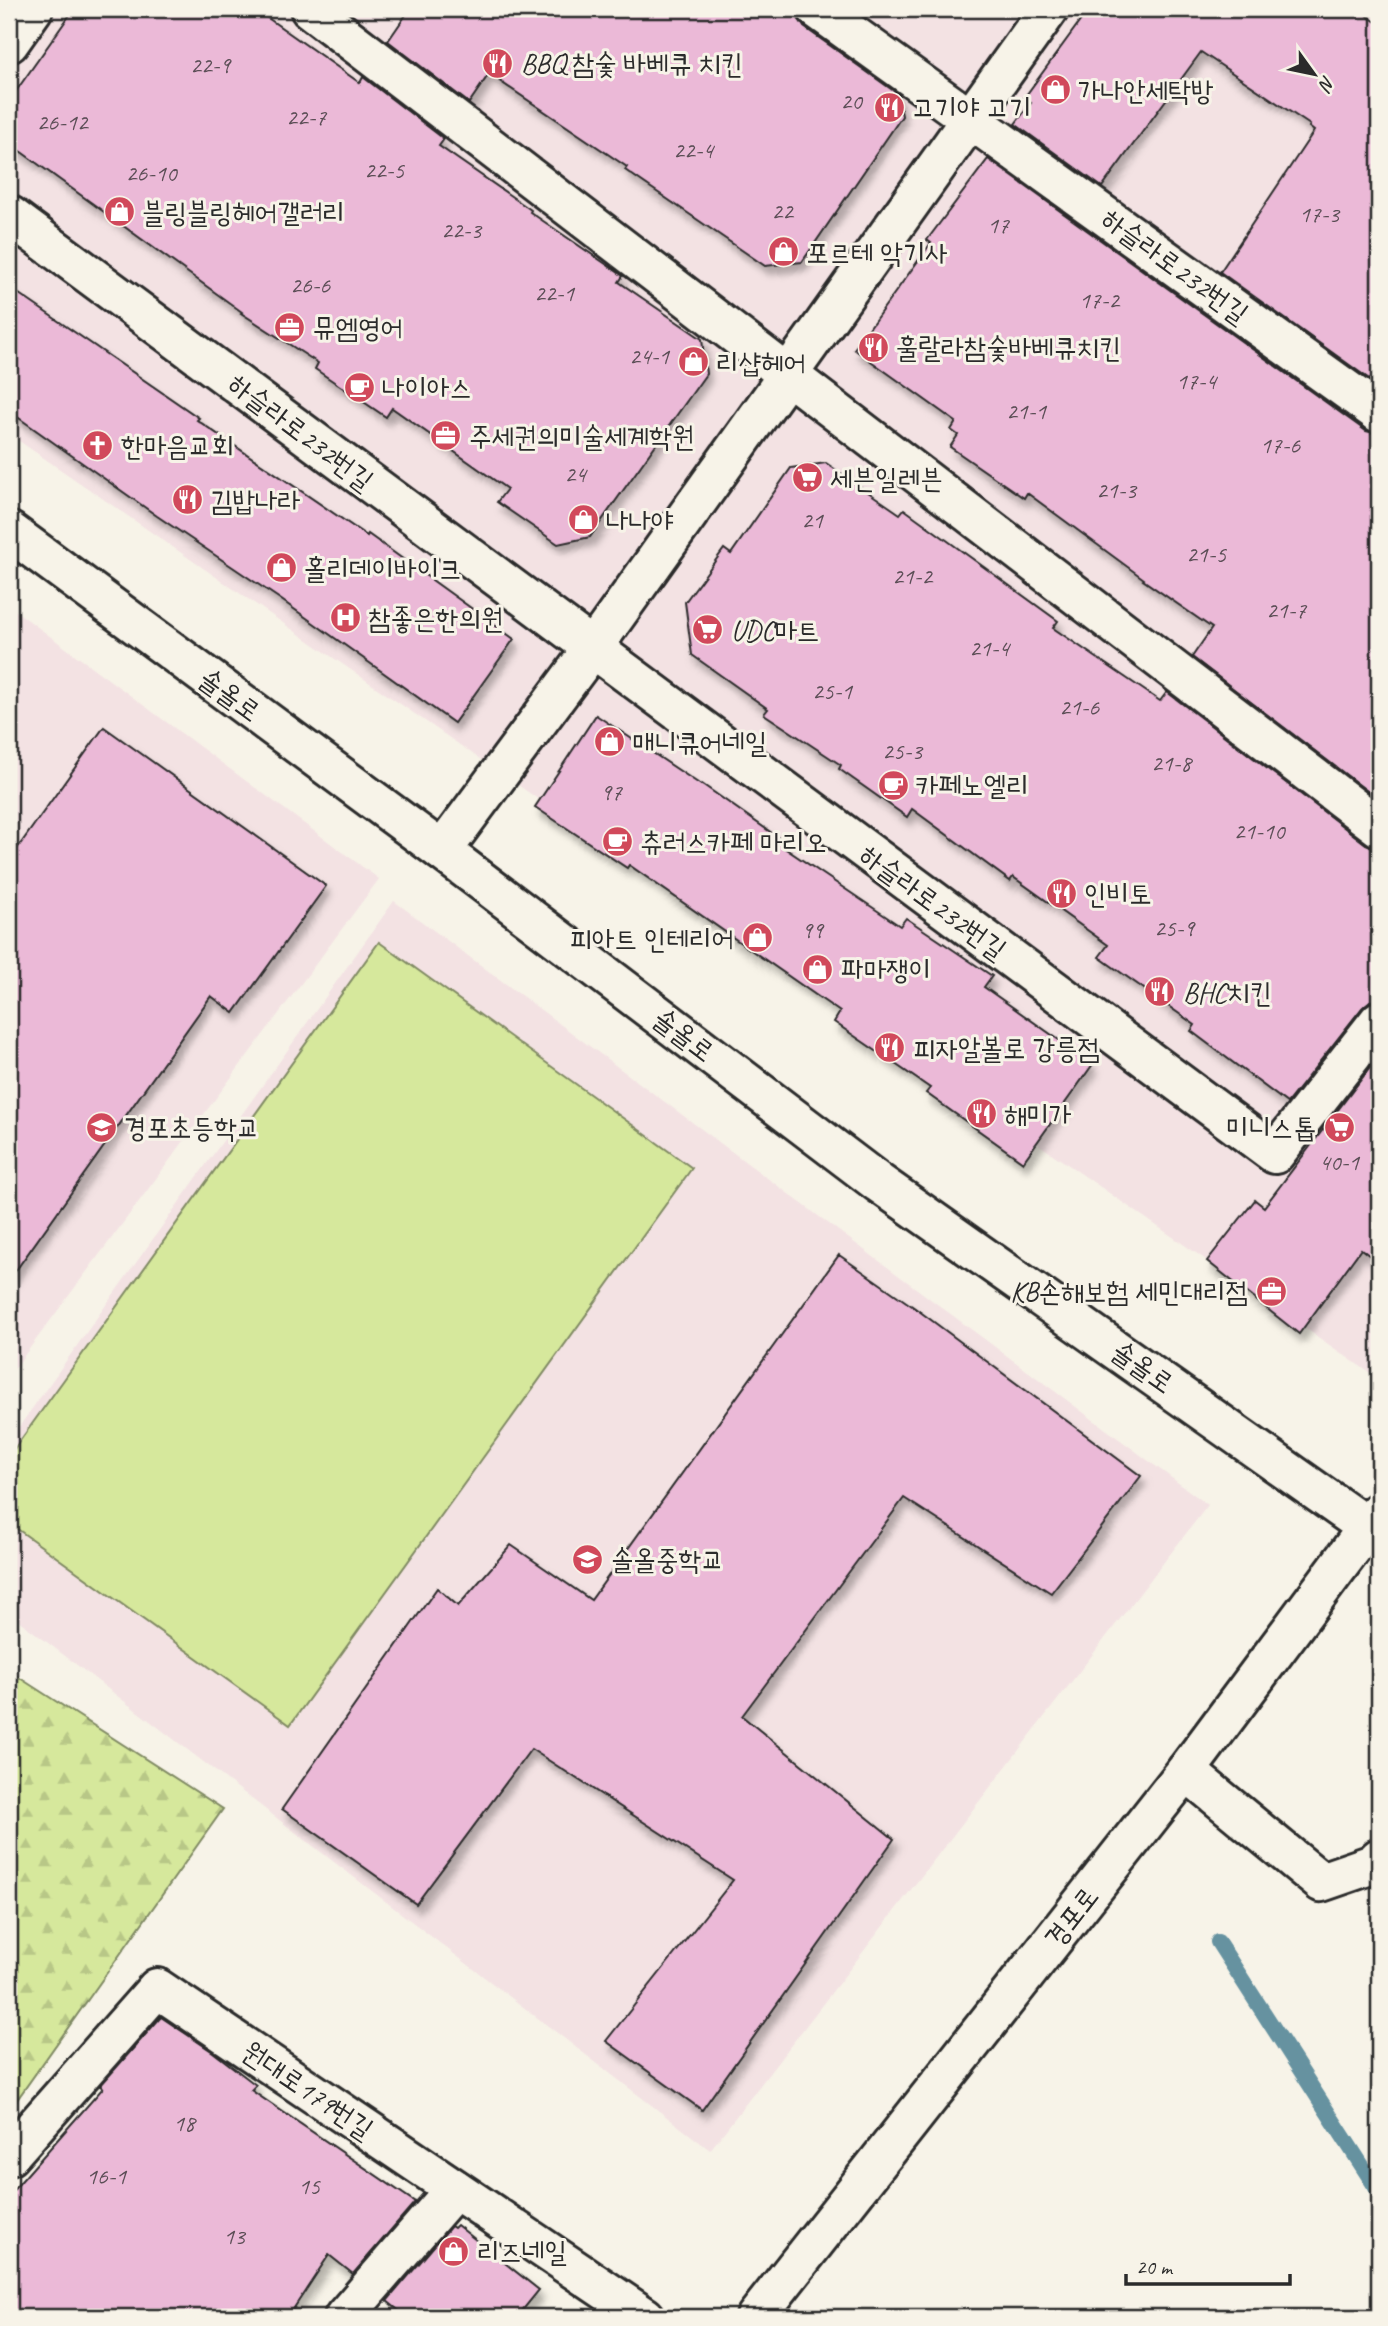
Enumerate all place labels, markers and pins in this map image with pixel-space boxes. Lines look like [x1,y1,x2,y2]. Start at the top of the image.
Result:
restaurant icon: BBQ 참숯 바베큐 치킨 [481,46,515,80]
place label: BBQ 참숯 바베큐 치킨 [521,46,743,81]
shop icon: 가나안세탁방 [1038,73,1072,107]
place label: 가나안세탁방 [1078,73,1214,108]
restaurant icon: 고기야 고기 [872,90,906,124]
place label: 고기야 고기 [912,90,1031,125]
shop icon: 블링블링헤어갤러리 [102,195,136,229]
place label: 블링블링헤어갤러리 [142,195,345,230]
shop icon: 포르테 악기사 [766,235,800,269]
place label: 포르테 악기사 [806,235,948,270]
office icon: 뮤엠영어 [273,310,307,344]
place label: 뮤엠영어 [313,310,403,345]
restaurant icon: 훌랄라참숯바베큐치킨 [856,330,890,364]
place label: 훌랄라참숯바베큐치킨 [896,330,1121,365]
shop icon: 리샵헤어 [676,345,710,379]
place label: 리샵헤어 [716,345,806,380]
cafe icon: 나이아스 [342,370,376,404]
place label: 나이아스 [382,370,472,405]
office icon: 주세권의미술세계학원 [429,419,463,453]
place label: 주세권의미술세계학원 [469,419,694,454]
church icon: 한마음교회 [81,428,115,462]
place label: 한마음교회 [121,428,234,463]
supermarket icon: 세븐일레븐 [790,461,824,495]
place label: 세븐일레븐 [830,461,943,496]
restaurant icon: 김밥나라 [170,483,204,517]
place label: 김밥나라 [210,483,301,518]
shop icon: 나나야 [566,503,600,537]
place label: 나나야 [606,503,674,538]
shop icon: 홀리데이바이크 [264,551,298,585]
place label: 홀리데이바이크 [304,551,462,586]
hospital icon: 참좋은한의원 [328,601,362,635]
place label: 참좋은한의원 [368,601,503,636]
supermarket icon: UDC마트 [691,613,725,647]
place label: UDC마트 [731,613,819,648]
shop icon: 매니큐어네일 [592,725,626,759]
place label: 매니큐어네일 [632,725,767,760]
cafe icon: 카페노엘리 [876,768,910,802]
place label: 카페노엘리 [916,768,1029,803]
cafe icon: 츄러스카페 마리오 [600,825,634,859]
place label: 츄러스카페 마리오 [640,825,827,860]
restaurant icon: 인비토 [1044,876,1078,910]
place label: 인비토 [1084,876,1152,911]
place label: 피아트 인테리어 [570,921,734,956]
shop icon: 피아트 인테리어 [740,921,774,955]
shop icon: 파마쟁이 [801,952,835,986]
place label: 파마쟁이 [841,952,931,987]
restaurant icon: BHC치킨 [1143,975,1177,1009]
place label: BHC치킨 [1183,975,1272,1010]
restaurant icon: 피자알볼로 강릉점 [873,1031,907,1065]
place label: 피자알볼로 강릉점 [913,1031,1100,1066]
restaurant icon: 해미가 [964,1097,998,1131]
place label: 해미가 [1004,1097,1072,1132]
school or university icon: 경포초등학교 [84,1110,118,1144]
place label: 경포초등학교 [124,1110,259,1145]
place label: 미니스톱 [1226,1110,1316,1145]
supermarket icon: 미니스톱 [1322,1110,1356,1144]
place label: KB손해보험 세민대리점 [1010,1274,1248,1309]
office icon: KB손해보험 세민대리점 [1254,1274,1288,1308]
school or university icon: 솔올중학교 [571,1542,605,1576]
place label: 솔올중학교 [611,1542,724,1577]
shop icon: 리즈네일 [437,2234,471,2268]
place label: 리즈네일 [477,2234,567,2269]

